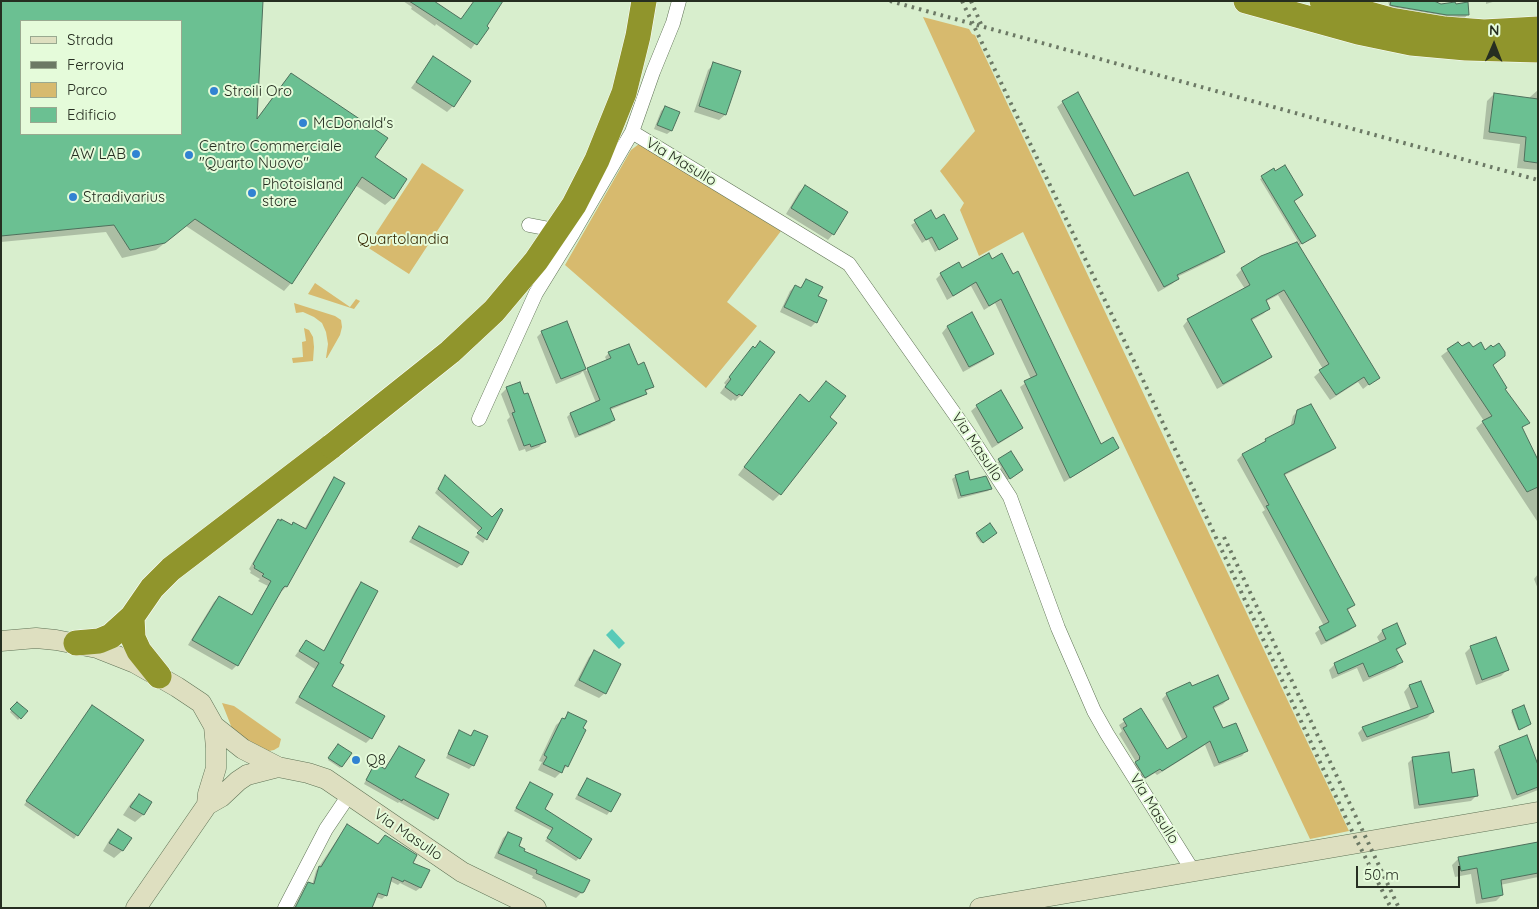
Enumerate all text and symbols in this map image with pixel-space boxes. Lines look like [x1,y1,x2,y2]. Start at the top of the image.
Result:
legend [20,20,182,135]
north arrow [1469,20,1519,70]
text: N [1489,21,1500,39]
text: Strada [67,30,113,49]
text: Ferrovia [67,55,124,74]
text: Parco [67,80,107,99]
place label: Stroili Oro [224,82,292,100]
marker: Stroili Oro [208,85,220,97]
text: Edificio [67,105,116,124]
place label: McDonald's [313,114,393,132]
marker: McDonald's [297,117,309,129]
street label: Via Masullo [642,134,720,190]
place label: Centro Commerciale "Quarto Nuovo" [199,137,342,172]
place label: AW LAB [71,145,126,163]
marker: AW LAB [130,148,142,160]
marker: Centro Commerciale "Quarto Nuovo" [183,149,195,161]
place label: Photoisland store [262,175,343,210]
marker: Photoisland store [246,187,258,199]
place label: Stradivarius [83,188,165,206]
marker: Stradivarius [67,191,79,203]
park label: Quartolandia [357,230,449,248]
street label: Via Masullo [947,409,1007,485]
place label: Q8 [366,751,386,769]
marker: Q8 [350,754,362,766]
street label: Via Masullo [1125,771,1183,847]
street label: Via Masullo [370,805,446,865]
scale bar [1359,856,1463,888]
text: 50 m [1364,865,1399,884]

